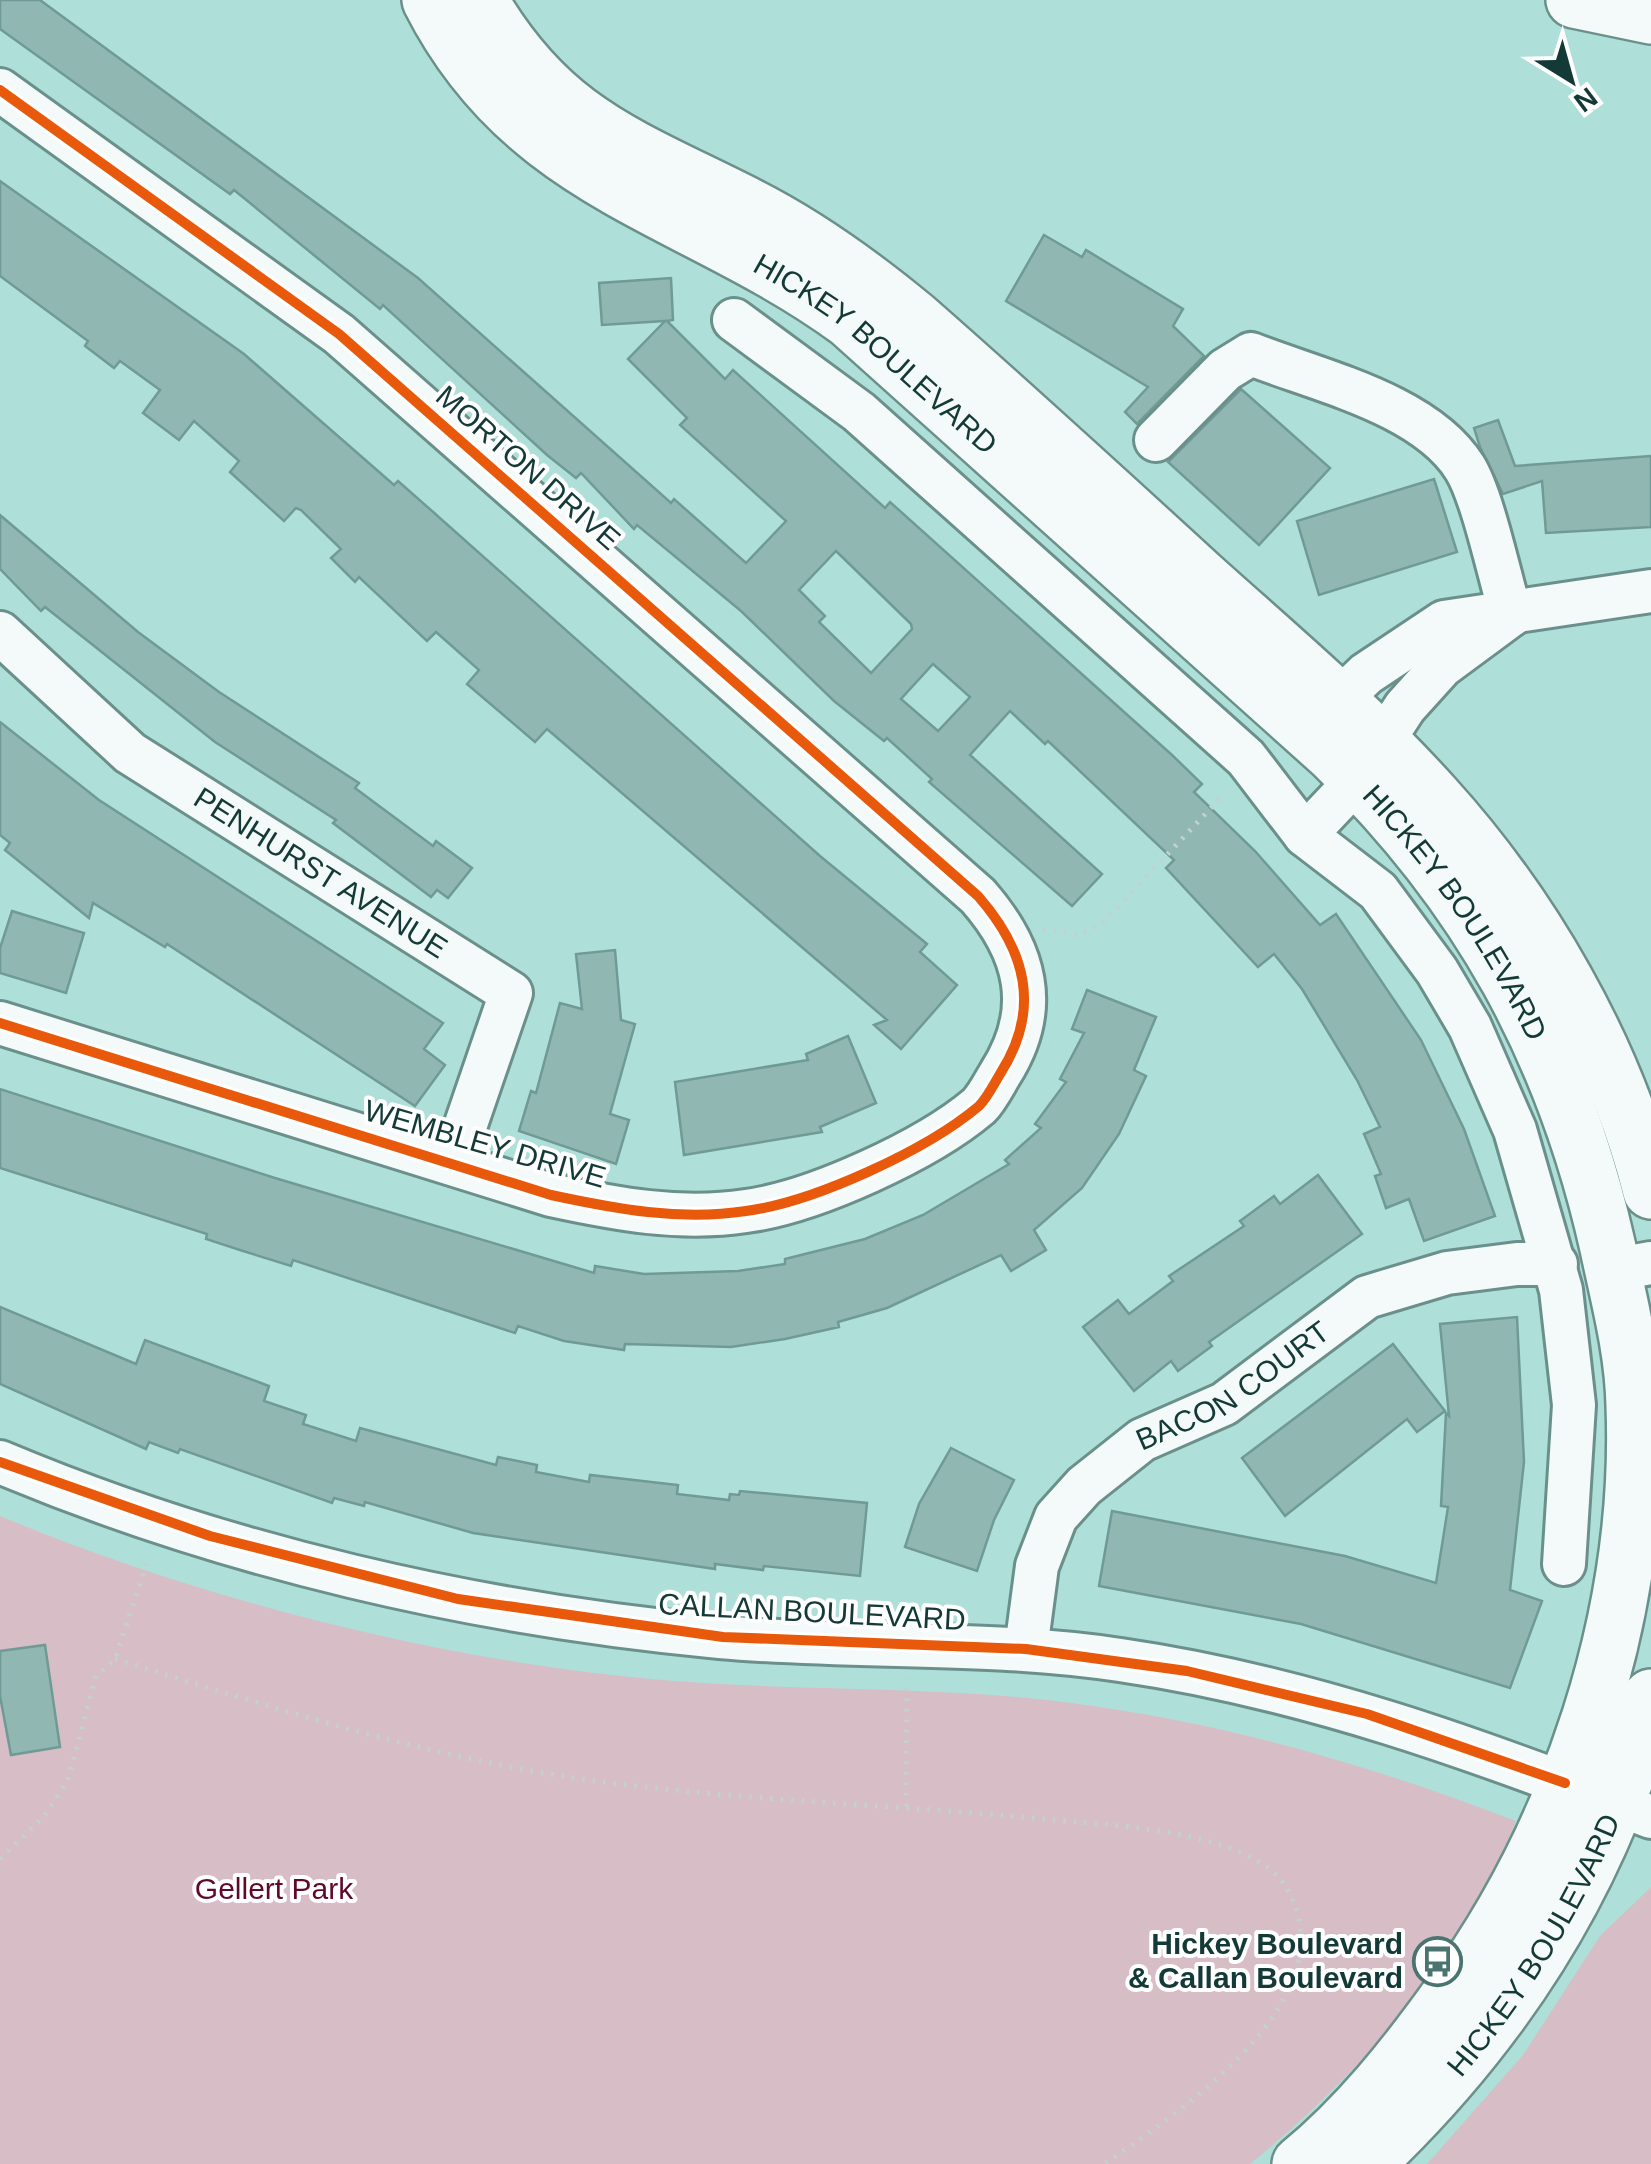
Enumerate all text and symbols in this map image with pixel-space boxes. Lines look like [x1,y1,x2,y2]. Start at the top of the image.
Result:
north arrow [1521,30,1621,130]
text: N [1568,81,1603,118]
street label: HICKEY BOULEVARD [748,247,1004,461]
street label: MORTON DRIVE [430,379,627,556]
street label: HICKEY BOULEVARD [1357,778,1553,1045]
street label: PENHURST AVENUE [188,781,453,964]
street label: WEMBLEY DRIVE [361,1093,610,1194]
street label: BACON COURT [1131,1314,1335,1457]
street label: CALLAN BOULEVARD [657,1587,967,1636]
street label: HICKEY BOULEVARD [1440,1809,1626,2082]
park label: Gellert Park [195,1872,354,1905]
place label: Hickey Boulevard & Callan Boulevard [1128,1927,1403,1994]
bus stop icon: Hickey Boulevard & Callan Boulevard [1412,1935,1464,1987]

